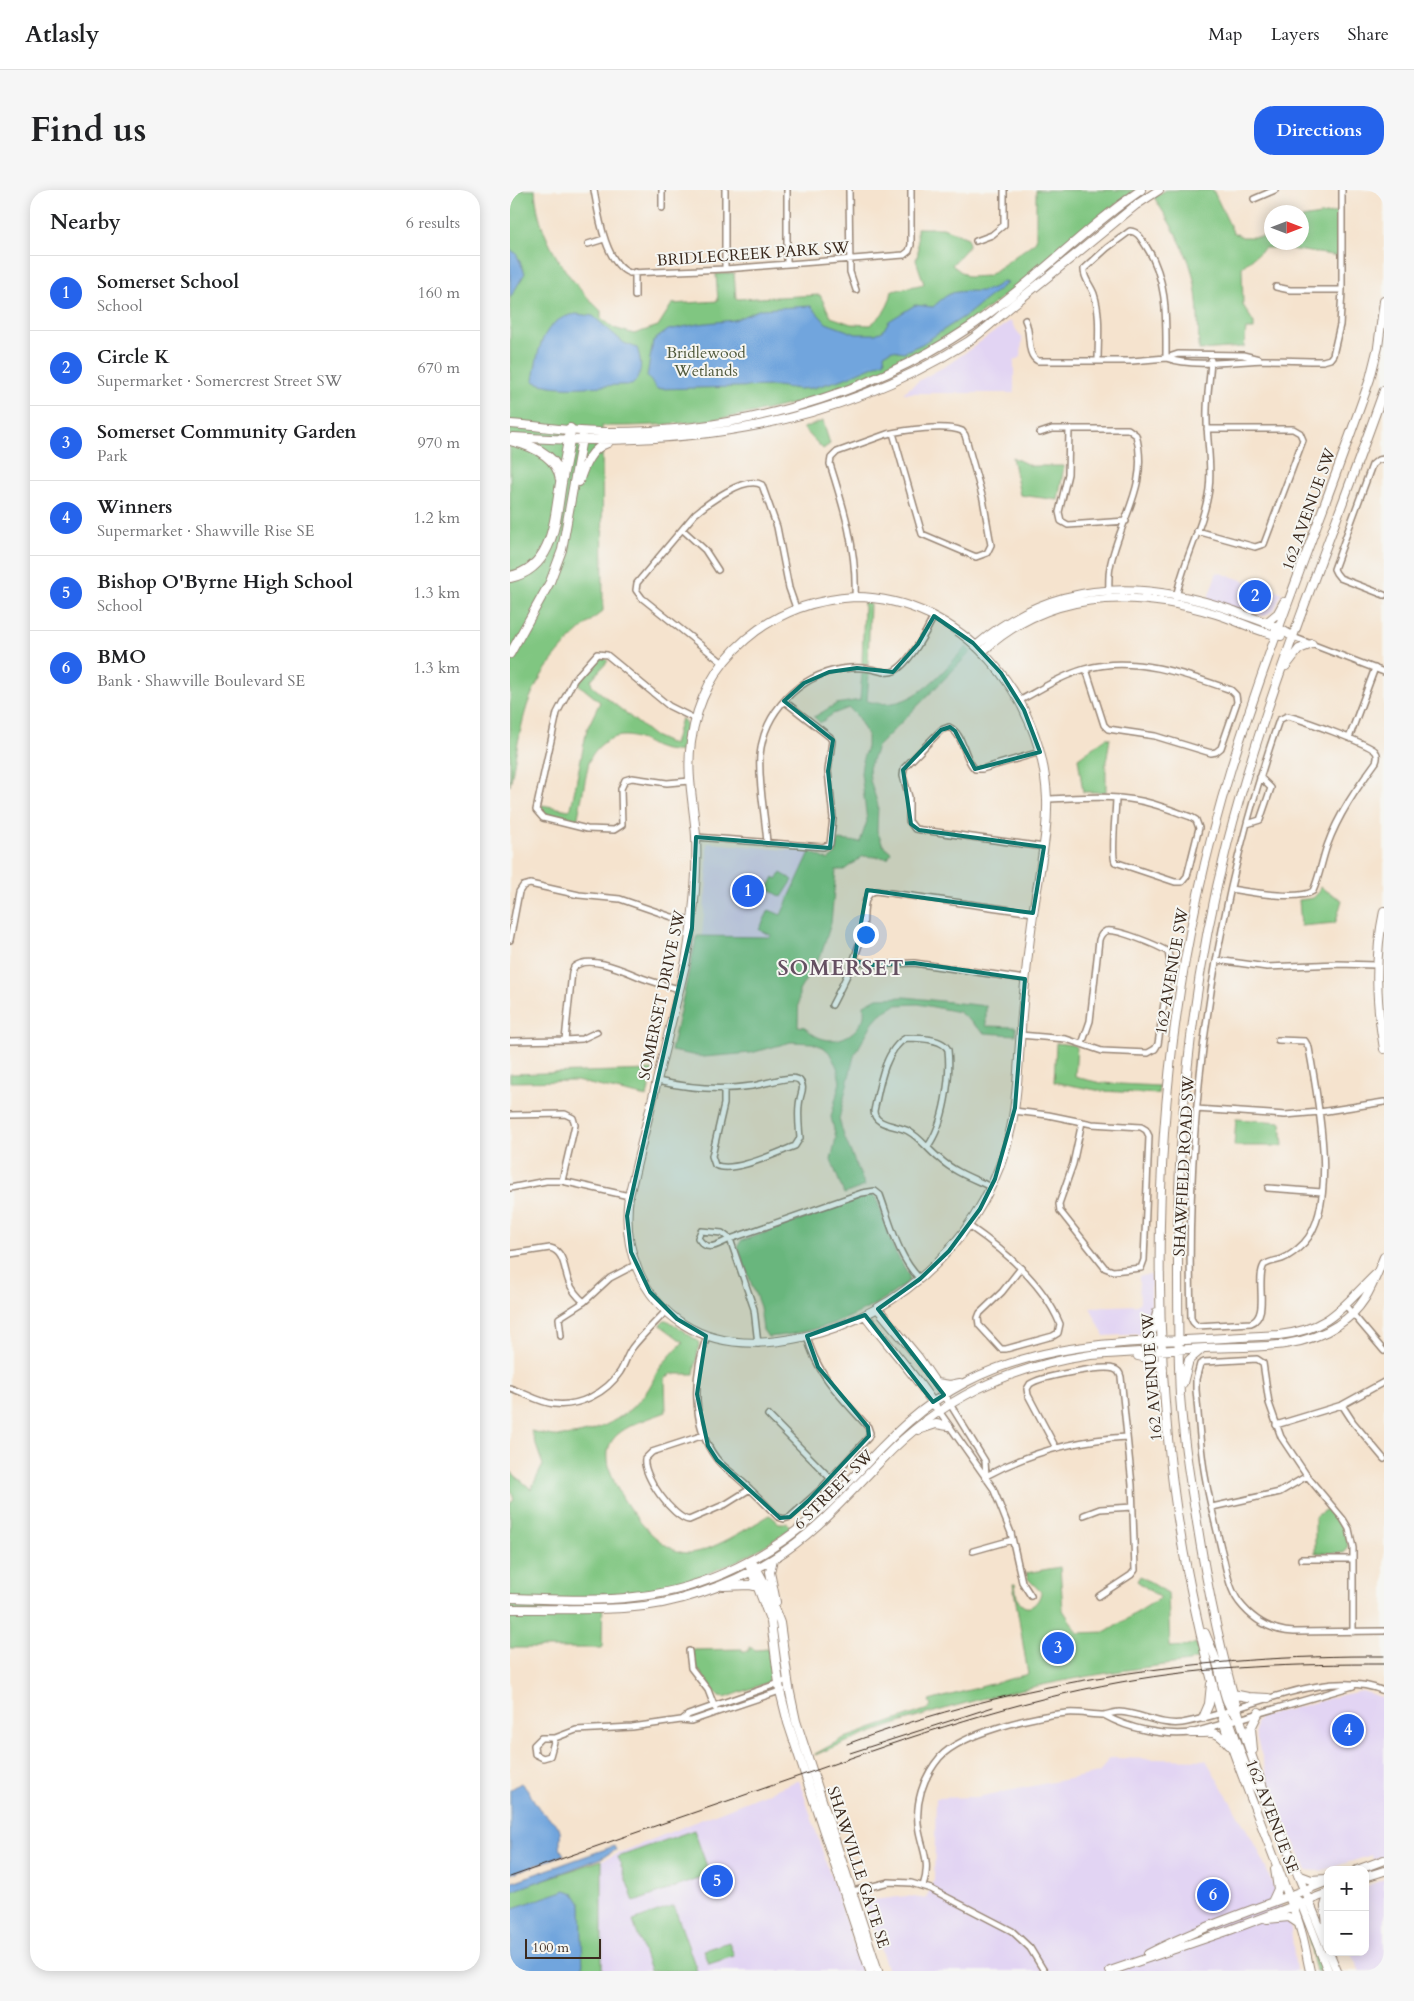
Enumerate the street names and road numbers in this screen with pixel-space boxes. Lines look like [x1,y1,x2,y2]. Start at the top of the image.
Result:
street label: BRIDLECREEK PARK SW [656,236,850,272]
street label: 162 AVENUE SW [1277,445,1341,573]
street label: 162 AVENUE SW [1150,906,1194,1036]
street label: SOMERSET DRIVE SW [633,908,691,1082]
street label: SHAWFIELD ROAD SW [1168,1075,1200,1257]
street label: 162 AVENUE SW [1137,1312,1167,1442]
street label: 6 STREET SW [789,1445,879,1535]
street label: 162 AVENUE SE [1240,1756,1304,1877]
street label: SHAWVILLE GATE SE [821,1784,895,1951]

